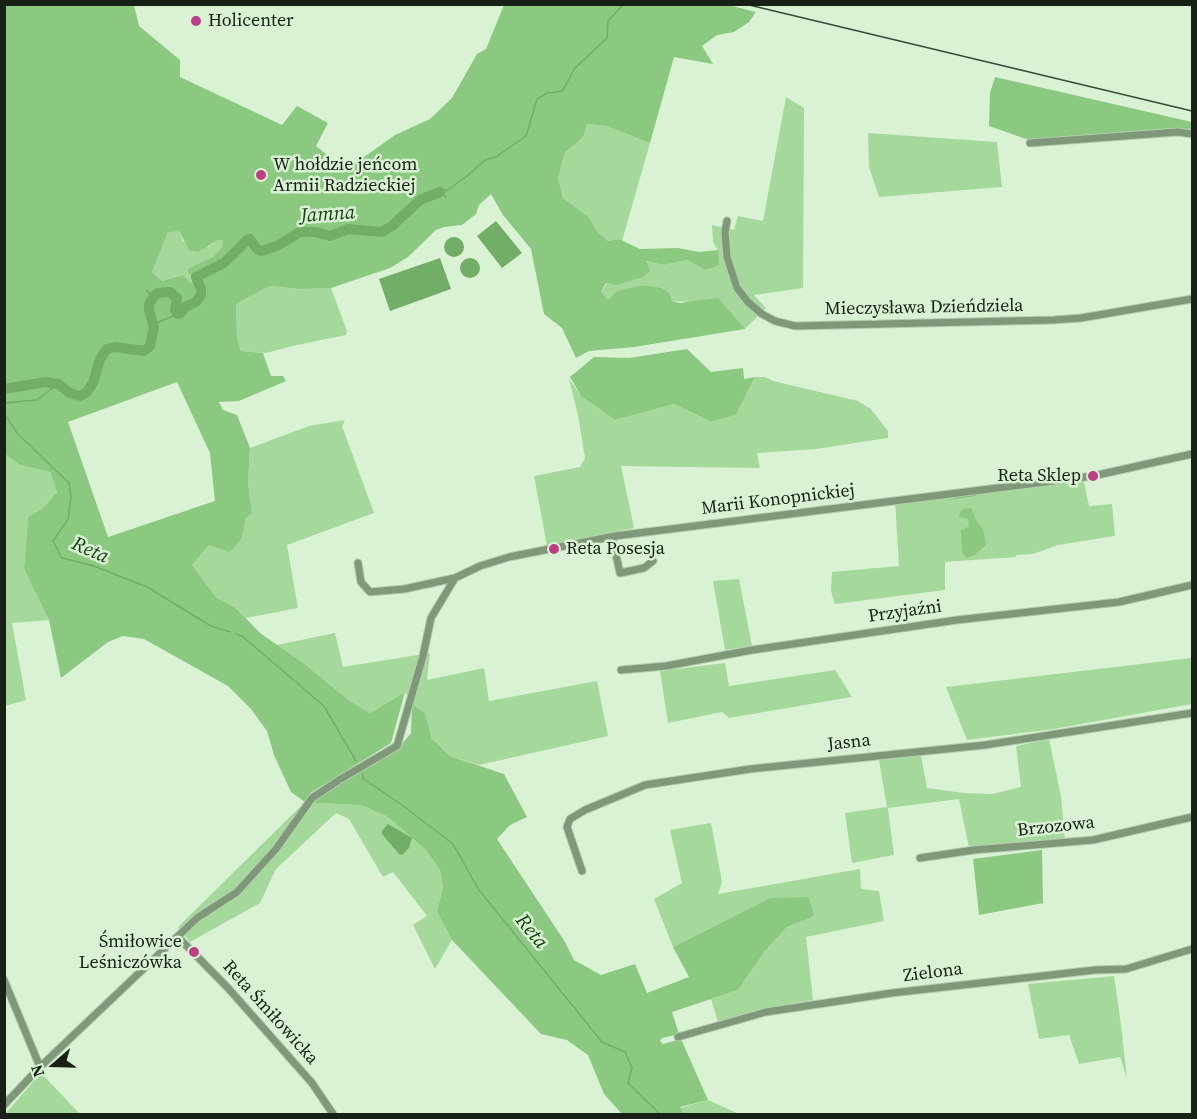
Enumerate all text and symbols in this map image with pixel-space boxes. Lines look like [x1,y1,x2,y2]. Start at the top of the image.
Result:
place label: Holicenter [208,10,294,32]
marker: Holicenter [189,14,203,28]
place label: W hołdzie jeńcom Armii Radzieckiej [273,154,418,196]
marker: W hołdzie jeńcom Armii Radzieckiej [254,168,268,182]
water label: Jamna [300,201,356,229]
street label: Mieczysława Dzieńdziela [824,295,1024,321]
place label: Reta Sklep [997,465,1081,487]
marker: Reta Sklep [1086,469,1100,483]
street label: Marii Konopnickiej [700,480,856,520]
water label: Reta [68,532,112,570]
place label: Reta Posesja [566,538,665,560]
marker: Reta Posesja [547,542,561,556]
street label: Przyjaźni [867,596,943,628]
street label: Jasna [826,730,872,756]
street label: Brzozowa [1016,812,1096,842]
water label: Reta [510,910,552,954]
place label: Śmiłowice Leśniczówka [79,931,182,974]
marker: Śmiłowice Leśniczówka [187,945,201,959]
street label: Reta Śmiłowicka [218,956,322,1070]
street label: Zielona [902,959,964,987]
north arrow [24,1035,84,1095]
text: N [25,1062,49,1080]

